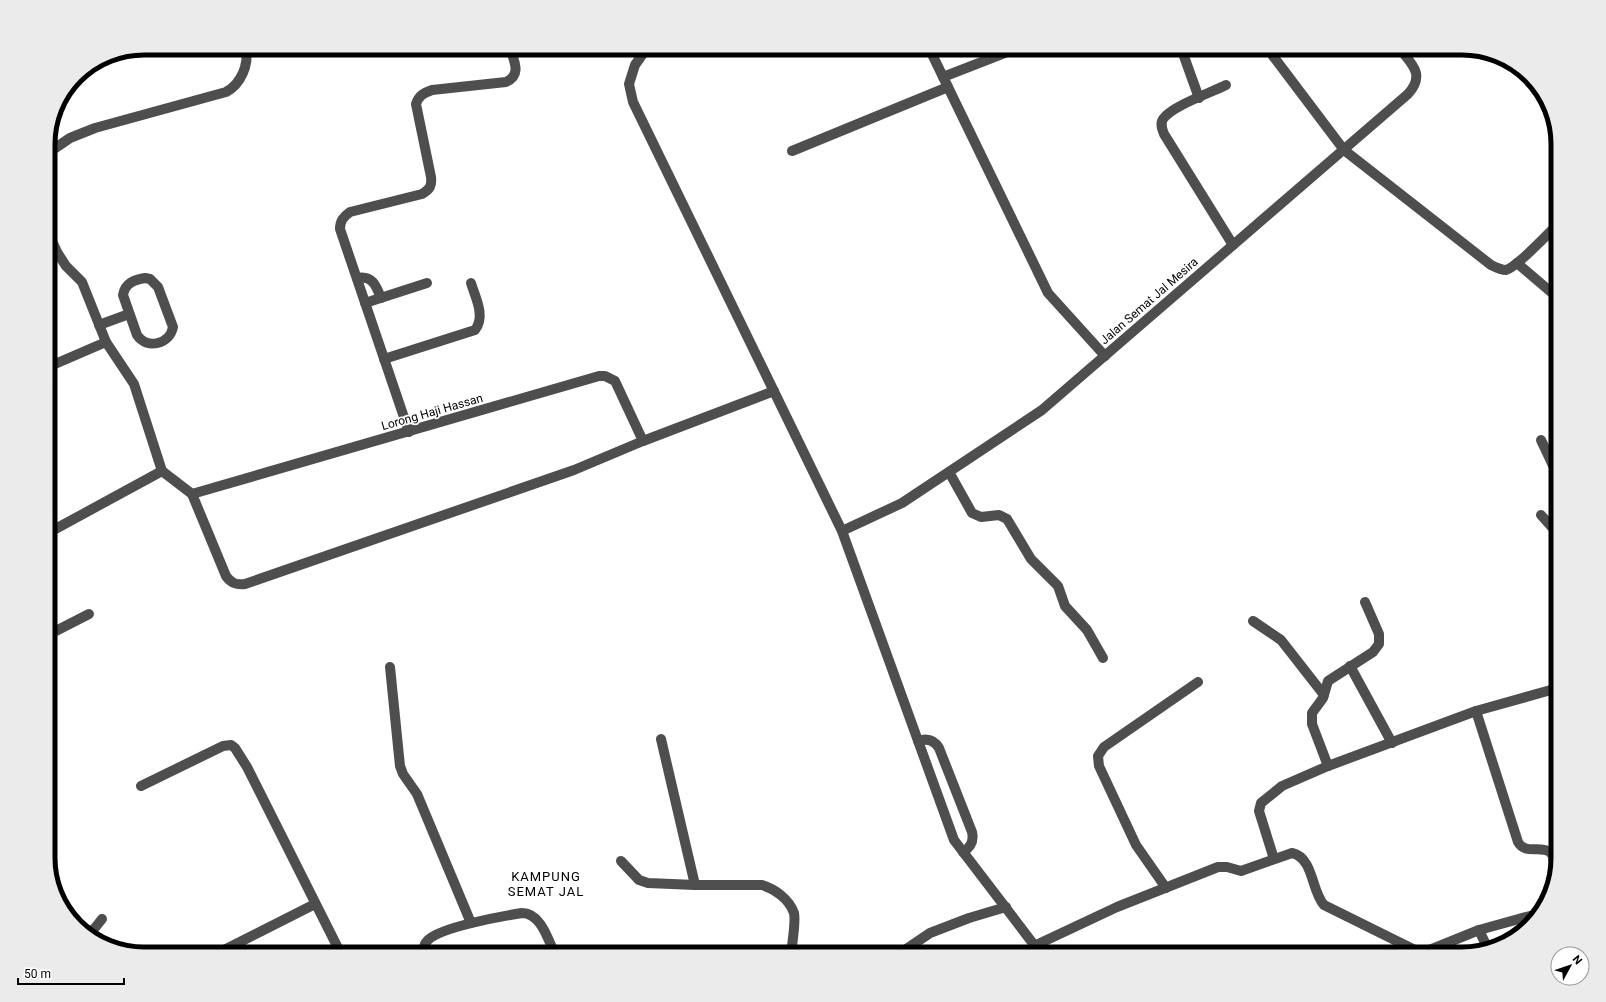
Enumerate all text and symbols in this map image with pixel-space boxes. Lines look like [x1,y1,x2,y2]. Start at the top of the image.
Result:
street label: Jalan Semat Jal Mesira [1097,255,1201,347]
street label: Lorong Haji Hassan [380,391,484,433]
district label: KAMPUNG SEMAT JAL [508,869,584,899]
north arrow [1550,946,1590,986]
text: N [1570,953,1585,967]
scale bar [18,960,124,986]
text: 50 m [24,967,51,981]

